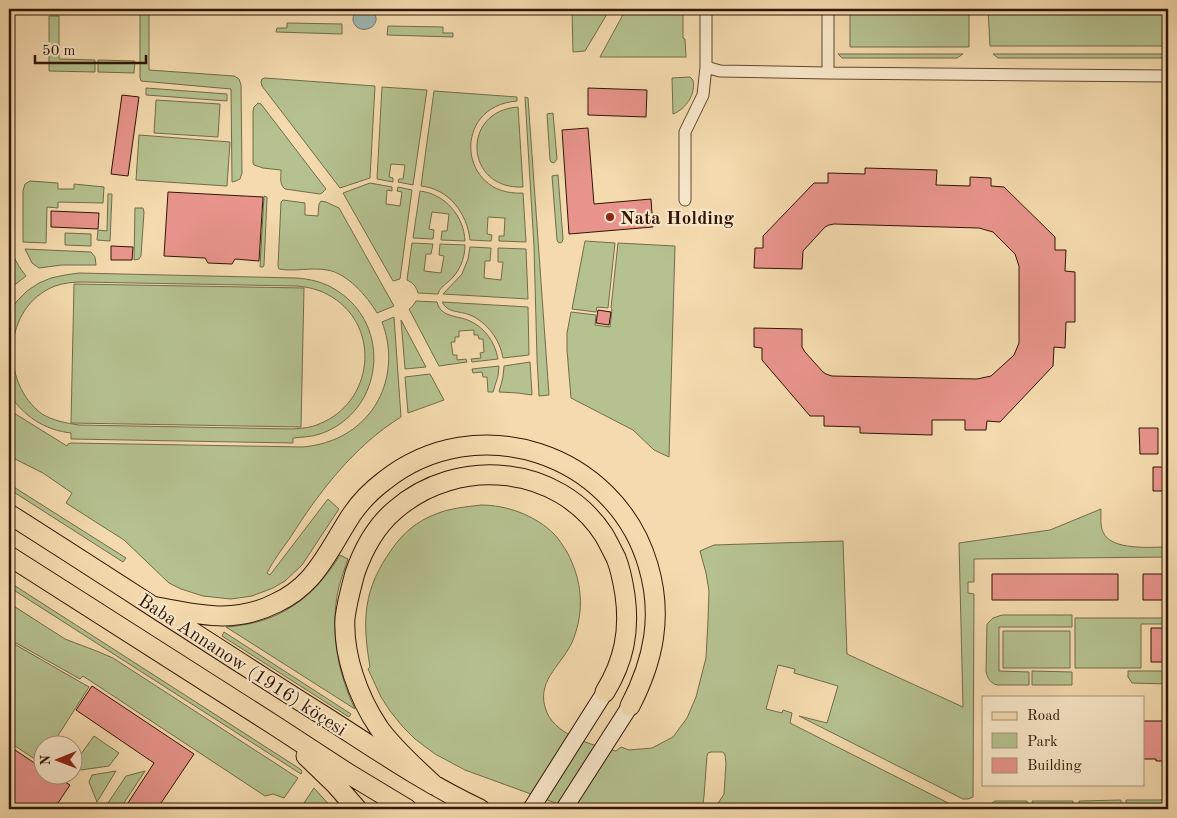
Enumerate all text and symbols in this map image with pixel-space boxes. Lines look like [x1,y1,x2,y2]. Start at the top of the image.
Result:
scale bar [35,32,146,64]
text: 50 m [42,44,76,59]
place label: Nata Holding [620,210,735,229]
marker: Nata Holding [604,211,616,223]
street label: Baba Annanow (1916) köçesi [134,591,350,741]
legend [982,696,1144,786]
text: Road [1027,709,1061,724]
text: Park [1027,735,1058,750]
north arrow [32,736,82,786]
text: N [39,754,53,766]
text: Building [1027,759,1082,774]

